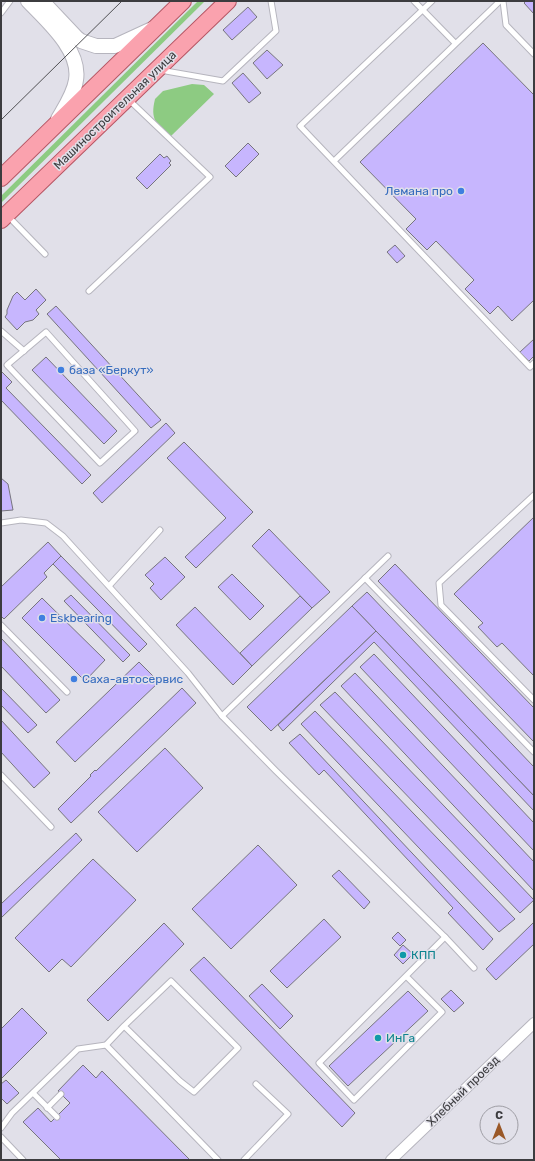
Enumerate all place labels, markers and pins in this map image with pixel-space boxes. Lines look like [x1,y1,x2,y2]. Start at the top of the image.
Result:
place label: Лемана про [385,184,453,198]
marker: Лемана про [456,186,466,196]
place label: база «Беркут» [69,363,154,377]
marker: база «Беркут» [56,365,66,375]
place label: Eskbearing [50,611,112,625]
marker: Eskbearing [37,613,47,623]
place label: Саха-автосервис [82,672,183,686]
marker: Саха-автосервис [69,674,79,684]
place label: КПП [411,948,436,962]
marker: КПП [398,950,408,960]
place label: ИнГа [386,1031,415,1045]
marker: ИнГа [373,1033,383,1043]

